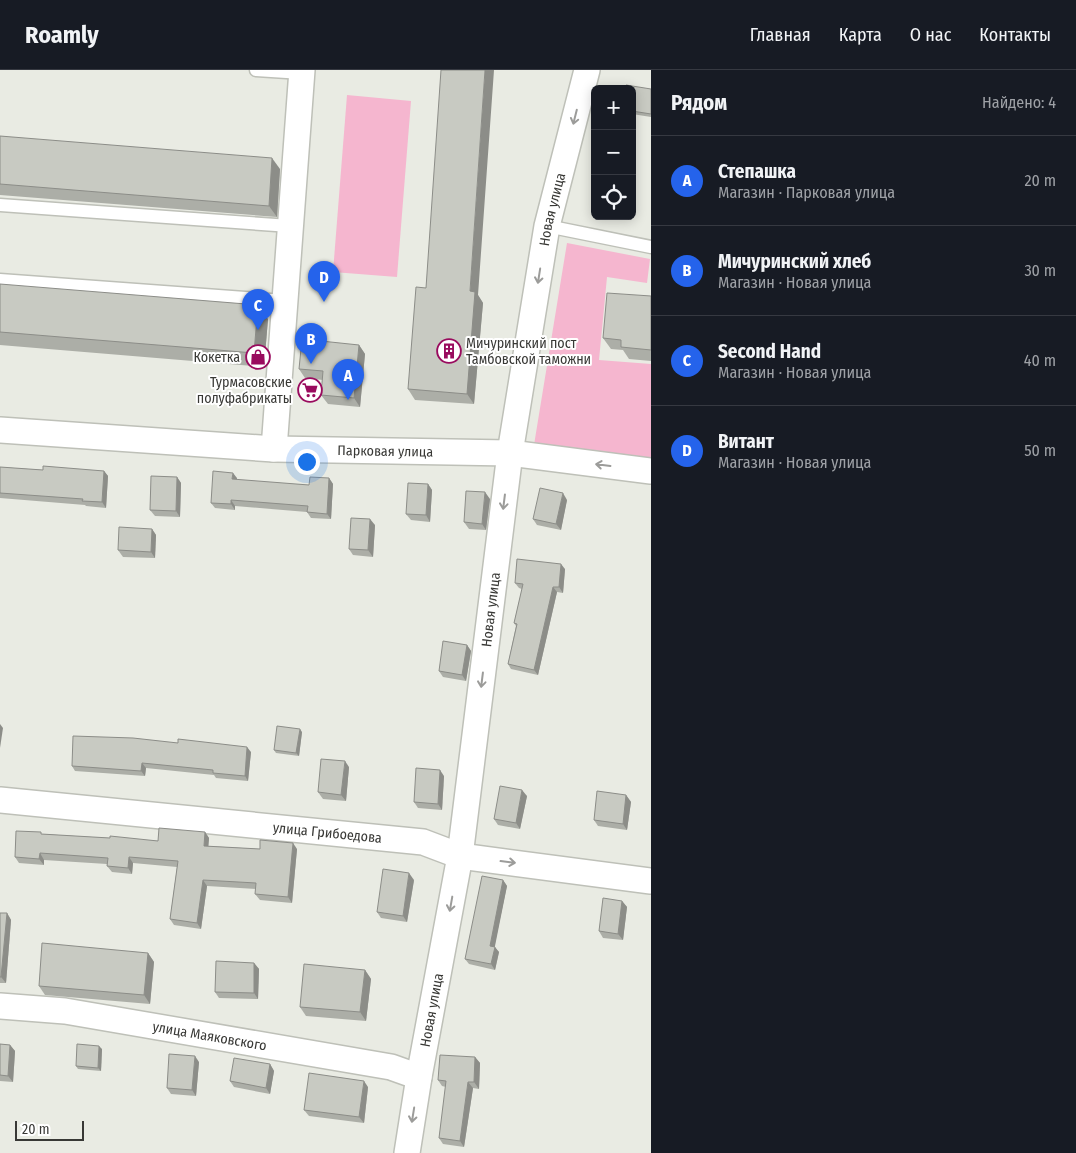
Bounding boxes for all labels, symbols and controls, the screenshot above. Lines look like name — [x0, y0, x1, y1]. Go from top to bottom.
text: Roamly — [25, 21, 99, 49]
text: Главная — [750, 24, 811, 46]
text: Карта — [839, 24, 882, 46]
text: О нас — [910, 24, 951, 46]
text: Контакты — [979, 24, 1051, 46]
map controls — [591, 85, 636, 220]
button: + — [591, 85, 636, 130]
text: Рядом — [671, 90, 727, 116]
text: Найдено: 4 — [982, 93, 1056, 112]
one-way arrow — [570, 109, 579, 125]
button: − — [591, 130, 636, 175]
text: Степашка — [718, 160, 796, 183]
street label: Новая улица — [535, 171, 569, 247]
text: A — [683, 171, 691, 190]
text: 20 m — [1025, 171, 1056, 190]
button: locate — [591, 175, 636, 220]
text: Магазин · Парковая улица — [718, 183, 895, 202]
text: Мичуринский хлеб — [718, 250, 871, 273]
pin: D — [308, 261, 340, 302]
text: B — [683, 261, 691, 280]
text: 30 m — [1024, 261, 1056, 280]
one-way arrow — [534, 267, 544, 283]
text: Магазин · Новая улица — [718, 273, 871, 292]
pin: C — [242, 289, 274, 330]
pin: B — [295, 323, 327, 364]
place label: Мичуринский пост Тамбовской таможни — [466, 335, 591, 368]
building icon: Мичуринский пост Тамбовской таможни — [436, 338, 462, 364]
text: Second Hand — [718, 340, 821, 363]
shop icon: Кокетка — [245, 344, 271, 370]
place label: Кокетка — [193, 349, 240, 366]
text: C — [683, 351, 691, 370]
text: 40 m — [1024, 351, 1056, 370]
pin: A — [332, 359, 364, 400]
text: Магазин · Новая улица — [718, 363, 871, 382]
place label: Турмасовские полуфабрикаты — [197, 374, 292, 407]
supermarket icon: Турмасовские полуфабрикаты — [297, 377, 323, 403]
text: Витант — [718, 430, 774, 453]
text: D — [682, 441, 692, 460]
text: 50 m — [1024, 441, 1056, 460]
street label: Парковая улица — [337, 442, 433, 460]
your location — [294, 449, 320, 475]
text: Магазин · Новая улица — [718, 453, 871, 472]
one-way arrow — [595, 460, 611, 470]
one-way arrow — [499, 493, 509, 509]
street label: Новая улица — [478, 571, 504, 648]
one-way arrow — [477, 672, 487, 688]
street label: улица Грибоедова — [272, 819, 383, 846]
one-way arrow — [500, 858, 516, 868]
one-way arrow — [445, 896, 455, 912]
street label: Новая улица — [416, 972, 447, 1049]
street label: улица Маяковского — [151, 1018, 268, 1054]
one-way arrow — [408, 1107, 418, 1123]
scale bar — [15, 1118, 84, 1141]
text: 20 m — [22, 1121, 50, 1138]

